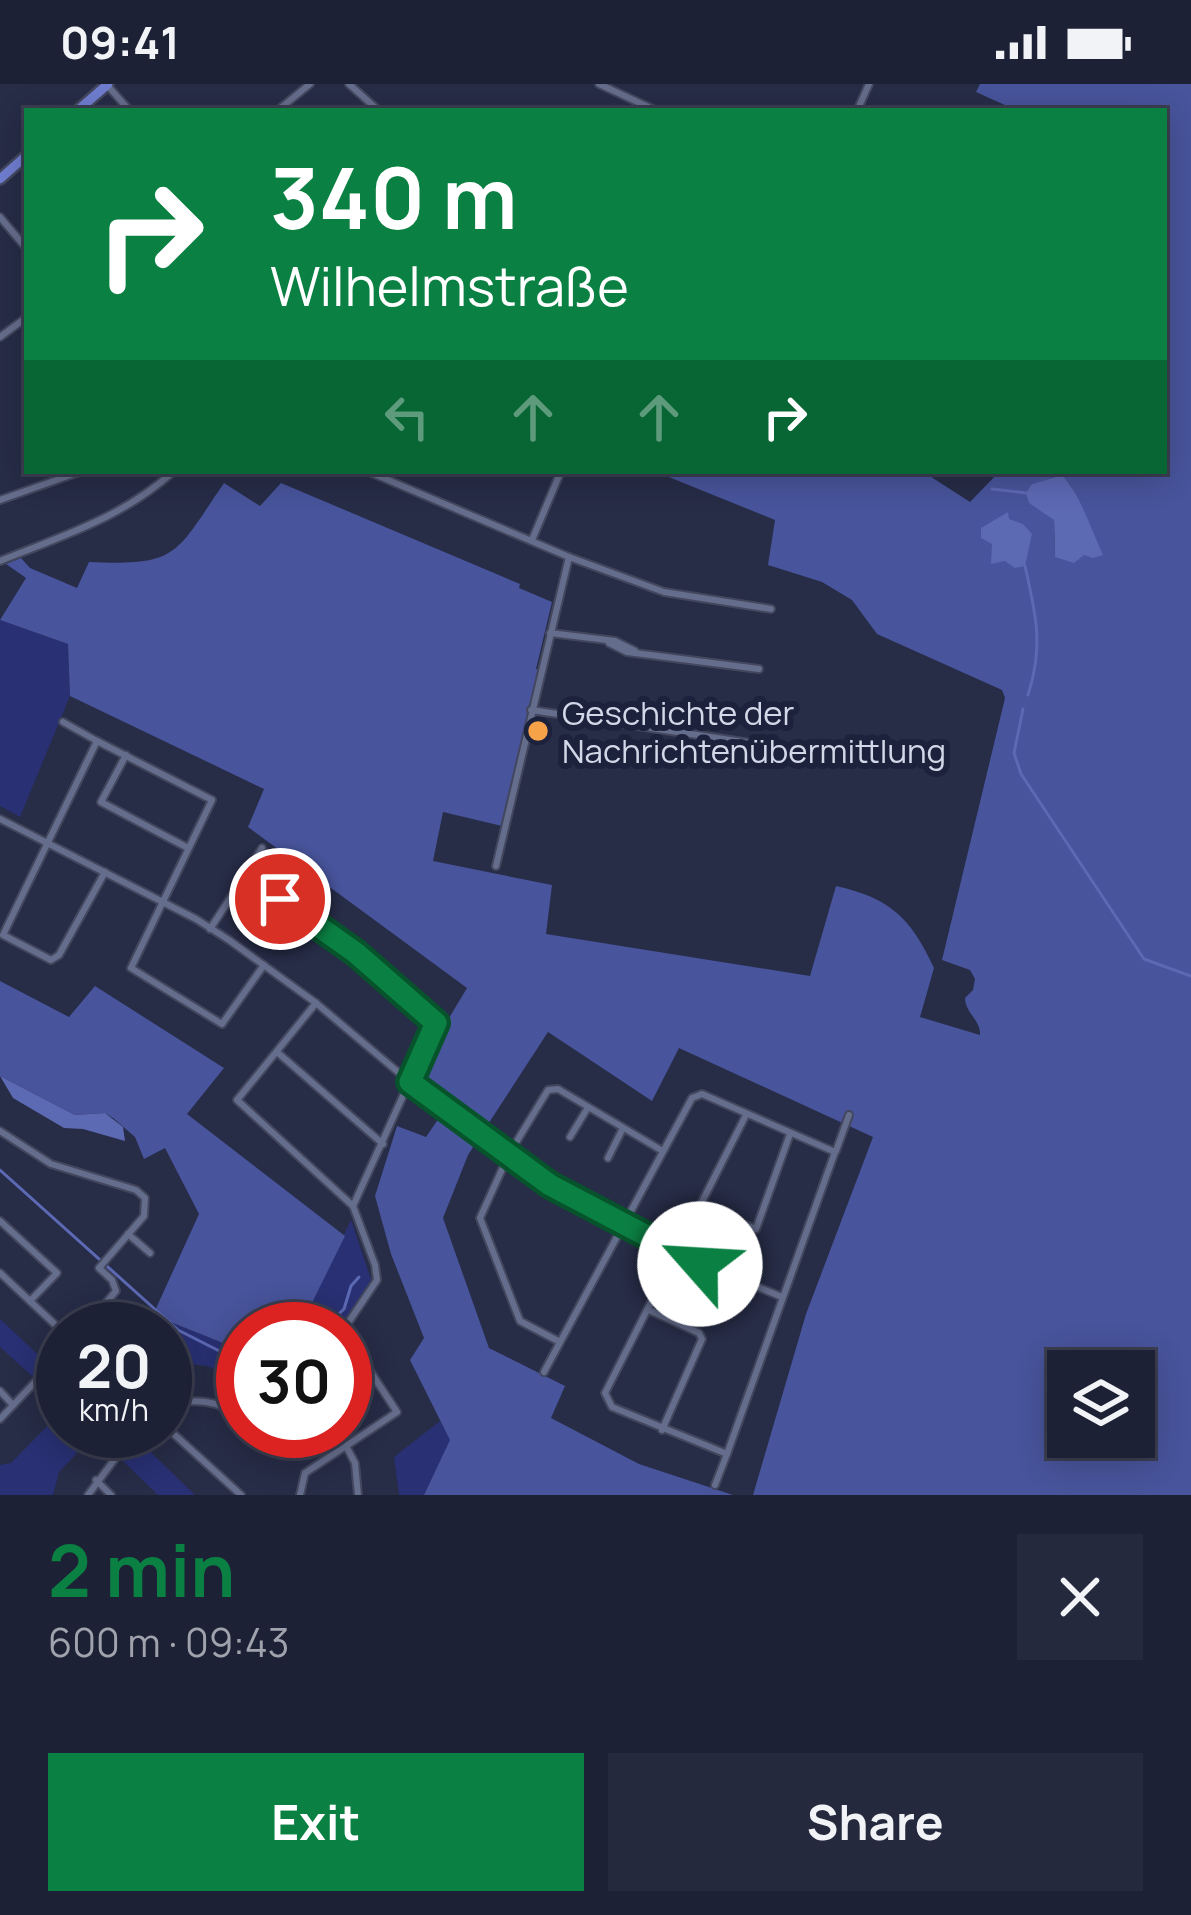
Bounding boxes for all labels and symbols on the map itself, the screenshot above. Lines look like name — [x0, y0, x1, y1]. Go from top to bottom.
place label: Geschichte der Nachrichtenübermittlung — [562, 690, 946, 773]
marker: Geschichte der Nachrichtenübermittlung — [525, 718, 551, 744]
pin — [229, 848, 331, 950]
position arrow — [637, 1201, 763, 1327]
speed limit sign: 30 — [216, 1302, 372, 1458]

